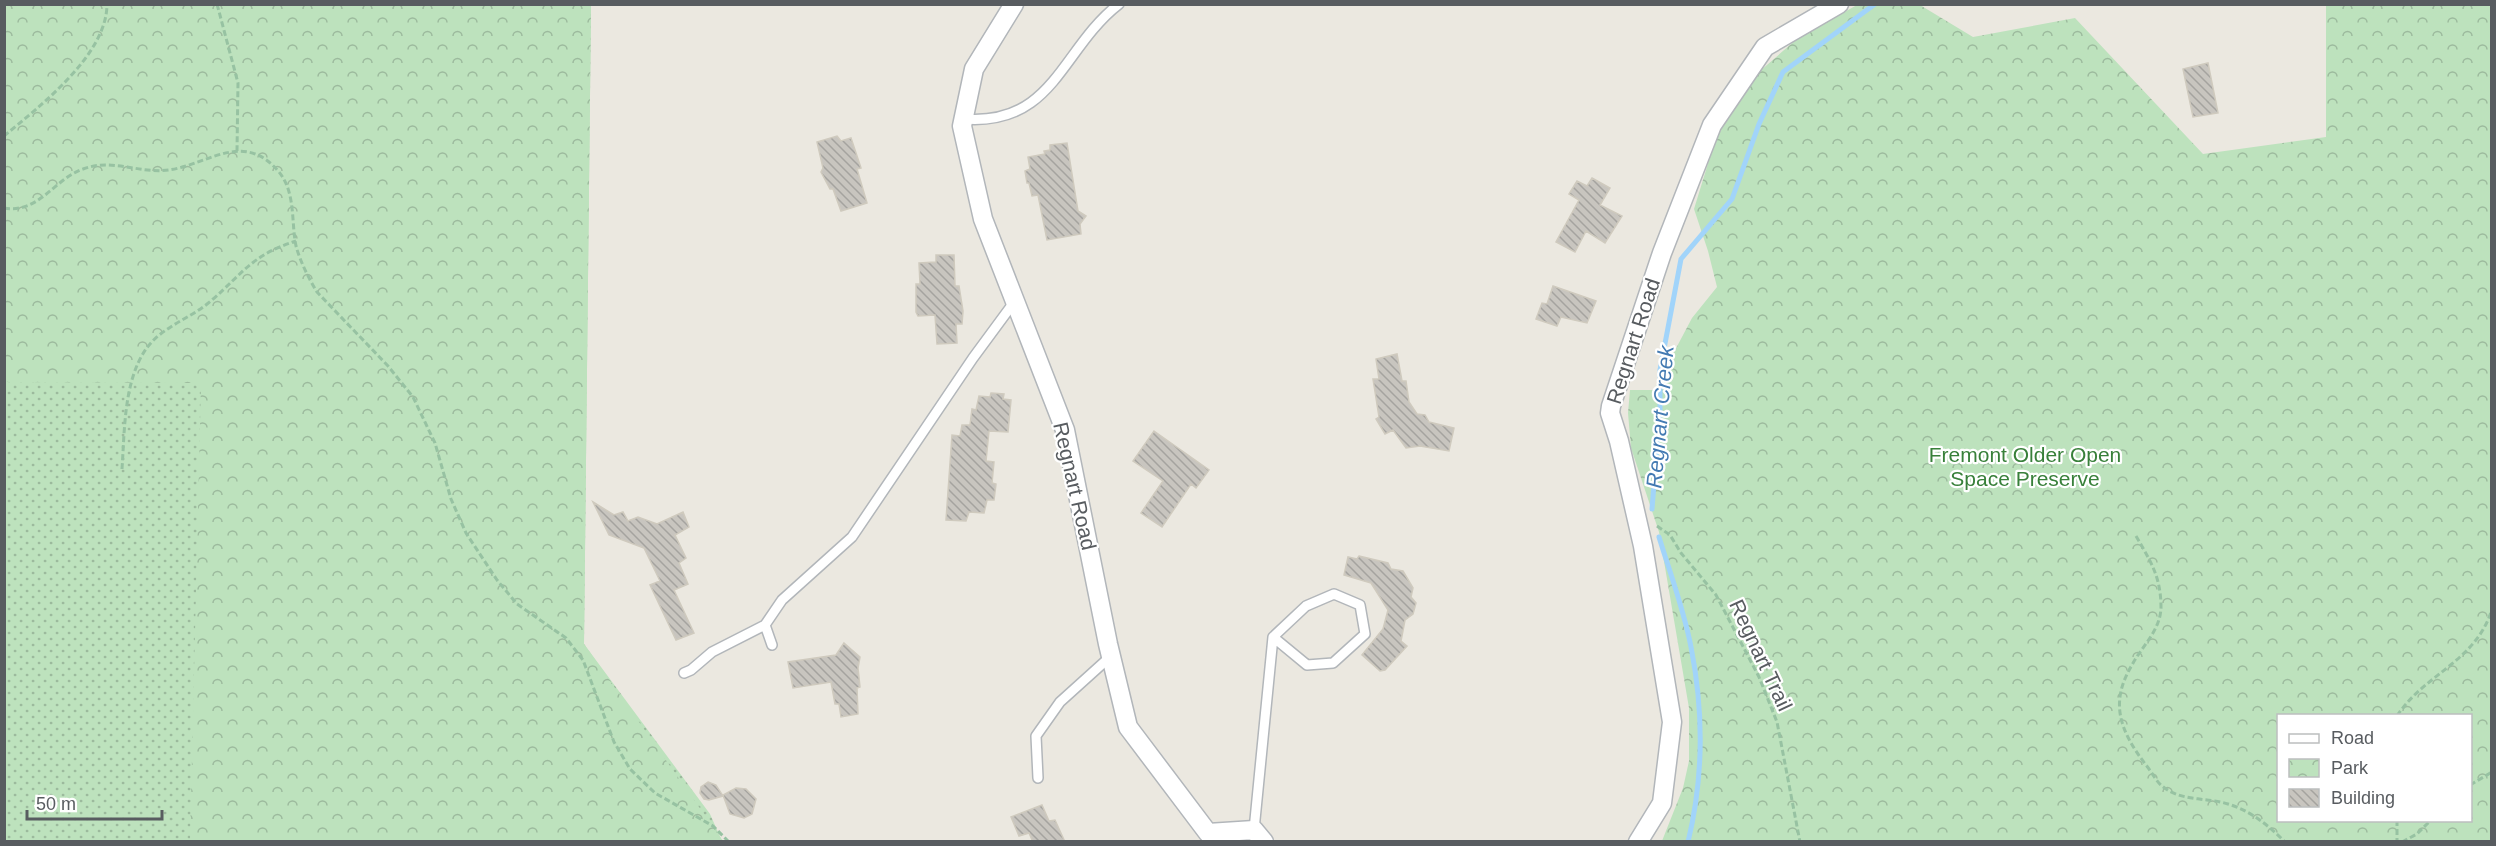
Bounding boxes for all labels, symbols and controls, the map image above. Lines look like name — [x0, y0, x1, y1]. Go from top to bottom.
street label: Regnart Road — [1602, 275, 1664, 407]
water label: Regnart Creek — [1641, 344, 1679, 489]
street label: Regnart Road — [1049, 420, 1101, 552]
park label: Fremont Older Open Space Preserve — [1929, 443, 2121, 490]
street label: Regnart Trail — [1725, 596, 1797, 714]
legend — [2277, 714, 2472, 822]
text: Road — [2331, 728, 2374, 748]
text: Park — [2331, 758, 2369, 778]
scale bar — [27, 783, 162, 821]
text: Building — [2331, 788, 2395, 808]
text: 50 m — [36, 794, 76, 814]

